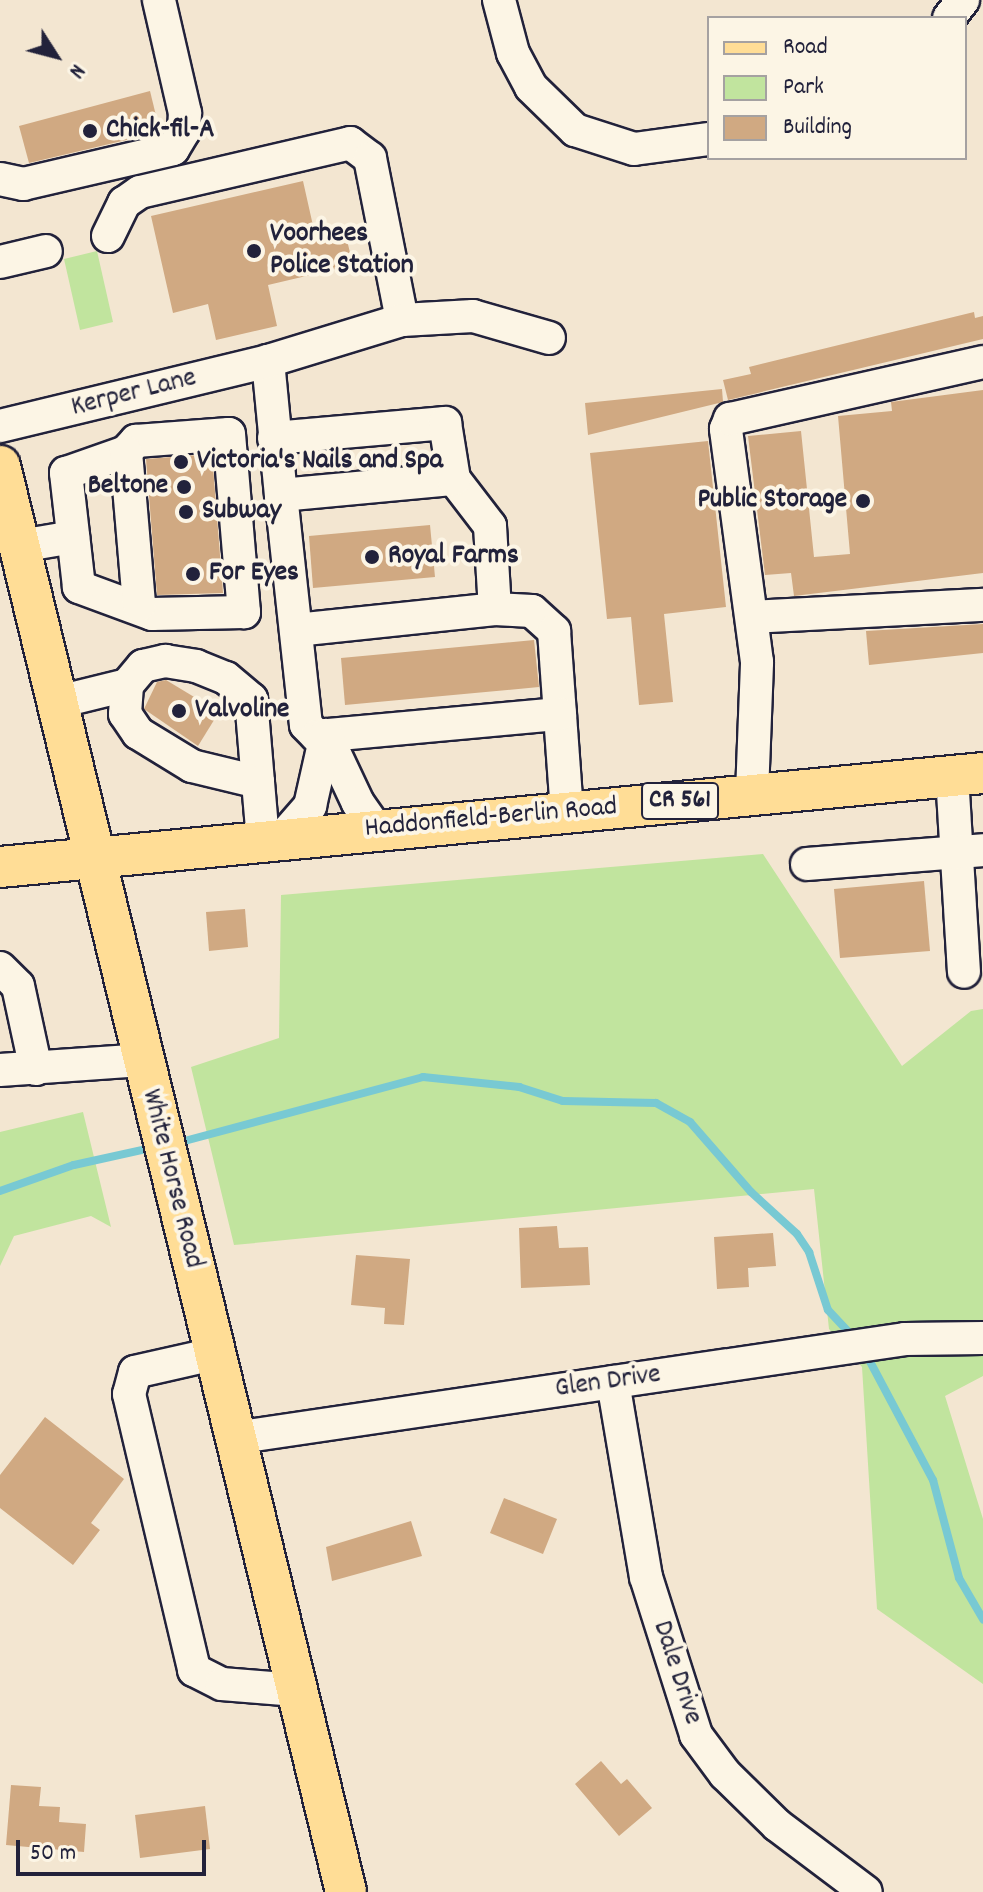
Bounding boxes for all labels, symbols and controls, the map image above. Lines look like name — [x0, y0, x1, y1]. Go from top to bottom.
north arrow — [16, 16, 96, 96]
legend — [707, 16, 967, 160]
text: Road — [783, 31, 828, 65]
text: N — [60, 57, 92, 84]
text: Park — [783, 71, 824, 105]
text: Building — [783, 111, 852, 145]
place label: Chick-fil-A — [106, 114, 215, 148]
marker: Chick-fil-A — [81, 122, 99, 140]
place label: Voorhees Police Station — [270, 218, 414, 284]
marker: Voorhees Police Station — [245, 242, 263, 260]
street label: Kerper Lane — [68, 362, 200, 426]
place label: Victoria's Nails and Spa — [197, 445, 443, 479]
marker: Victoria's Nails and Spa — [172, 453, 190, 471]
place label: Beltone — [88, 470, 168, 504]
marker: Beltone — [175, 478, 193, 496]
place label: Public Storage — [697, 484, 847, 518]
marker: Public Storage — [854, 492, 872, 510]
place label: Subway — [202, 495, 281, 529]
marker: Subway — [177, 503, 195, 521]
place label: Royal Farms — [388, 540, 519, 574]
marker: Royal Farms — [363, 548, 381, 566]
place label: For Eyes — [209, 557, 299, 591]
marker: For Eyes — [184, 565, 202, 583]
place label: Valvoline — [195, 694, 289, 728]
marker: Valvoline — [170, 702, 188, 720]
road number: CR 561 — [640, 779, 720, 823]
street label: Haddonfield-Berlin Road — [363, 791, 619, 847]
street label: White Horse Road — [133, 1086, 209, 1272]
street label: Glen Drive — [553, 1359, 663, 1407]
street label: Dale Drive — [644, 1617, 708, 1729]
scale bar — [20, 1824, 210, 1874]
text: 50 m — [30, 1837, 76, 1871]

